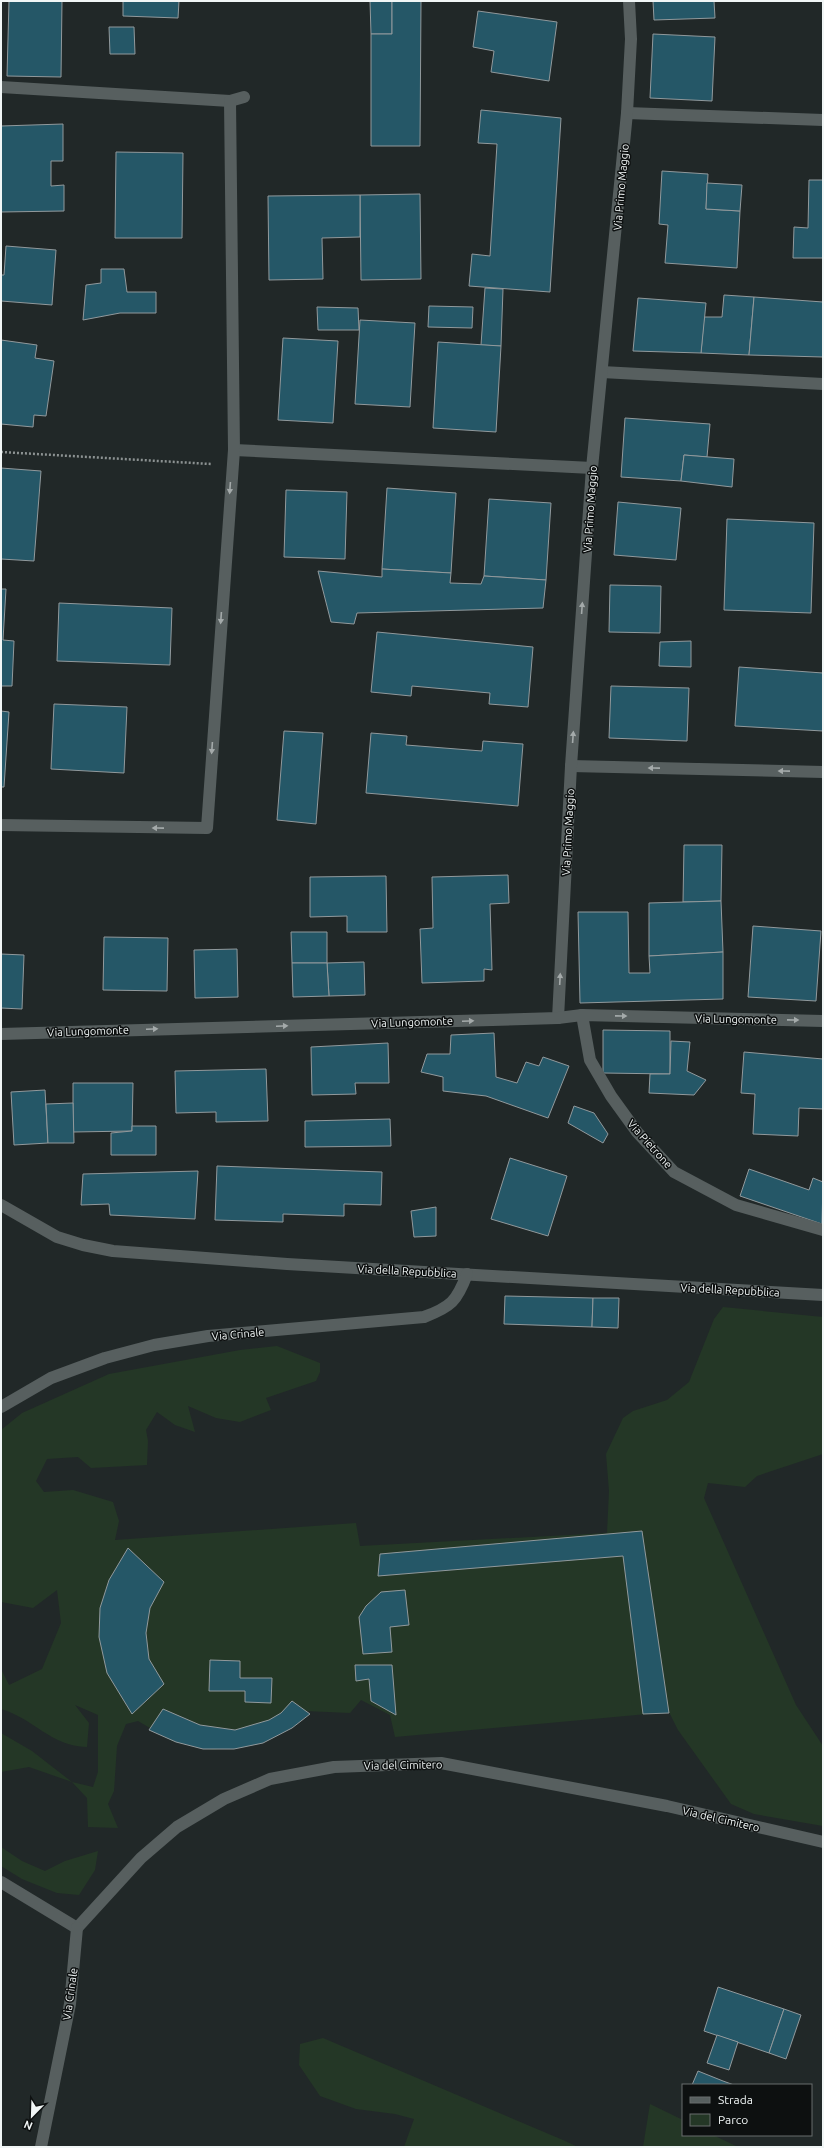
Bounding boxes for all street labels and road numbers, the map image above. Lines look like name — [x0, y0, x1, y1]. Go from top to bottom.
street label: Via Primo Maggio — [611, 143, 631, 231]
street label: Via Primo Maggio — [581, 465, 599, 553]
street label: Via Primo Maggio — [560, 788, 576, 876]
street label: Via Lungomonte — [695, 1012, 777, 1026]
street label: Via Lungomonte — [371, 1015, 453, 1029]
street label: Via Lungomonte — [47, 1024, 129, 1038]
street label: Via Pietrone — [625, 1117, 675, 1171]
street label: Via della Repubblica — [357, 1262, 457, 1280]
street label: Via della Repubblica — [680, 1281, 780, 1299]
street label: Via Crinale — [211, 1326, 265, 1342]
street label: Via del Cimitero — [364, 1758, 442, 1772]
street label: Via del Cimitero — [681, 1804, 761, 1834]
street label: Via Crinale — [60, 1967, 80, 2021]

